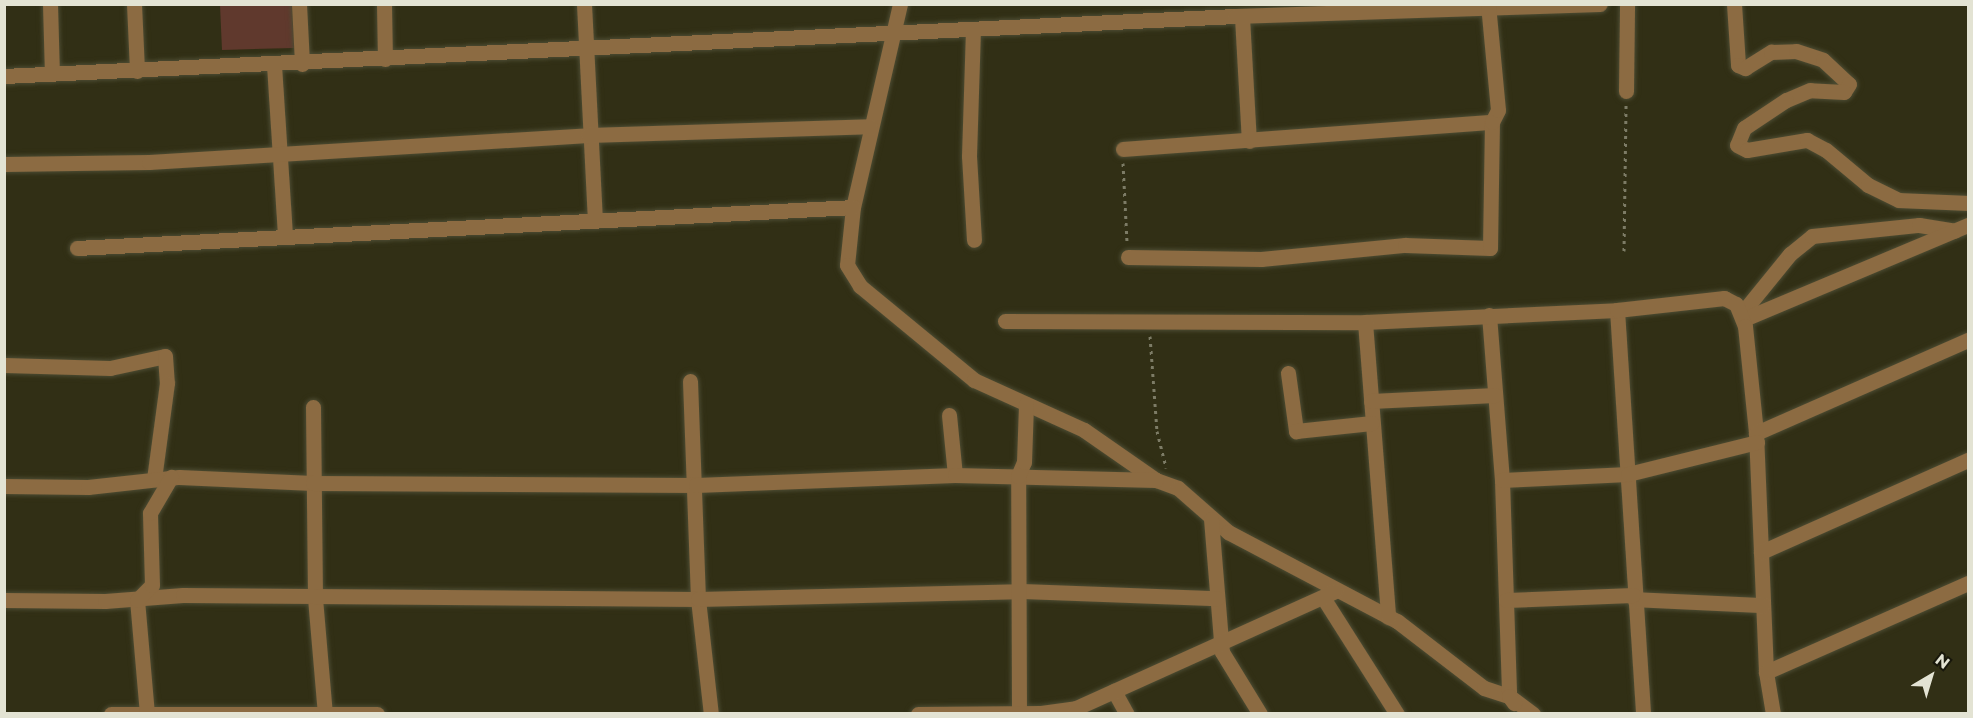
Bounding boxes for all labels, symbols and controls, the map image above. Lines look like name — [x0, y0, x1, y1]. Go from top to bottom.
north arrow — [1901, 646, 1961, 706]
text: N — [1931, 650, 1953, 673]

